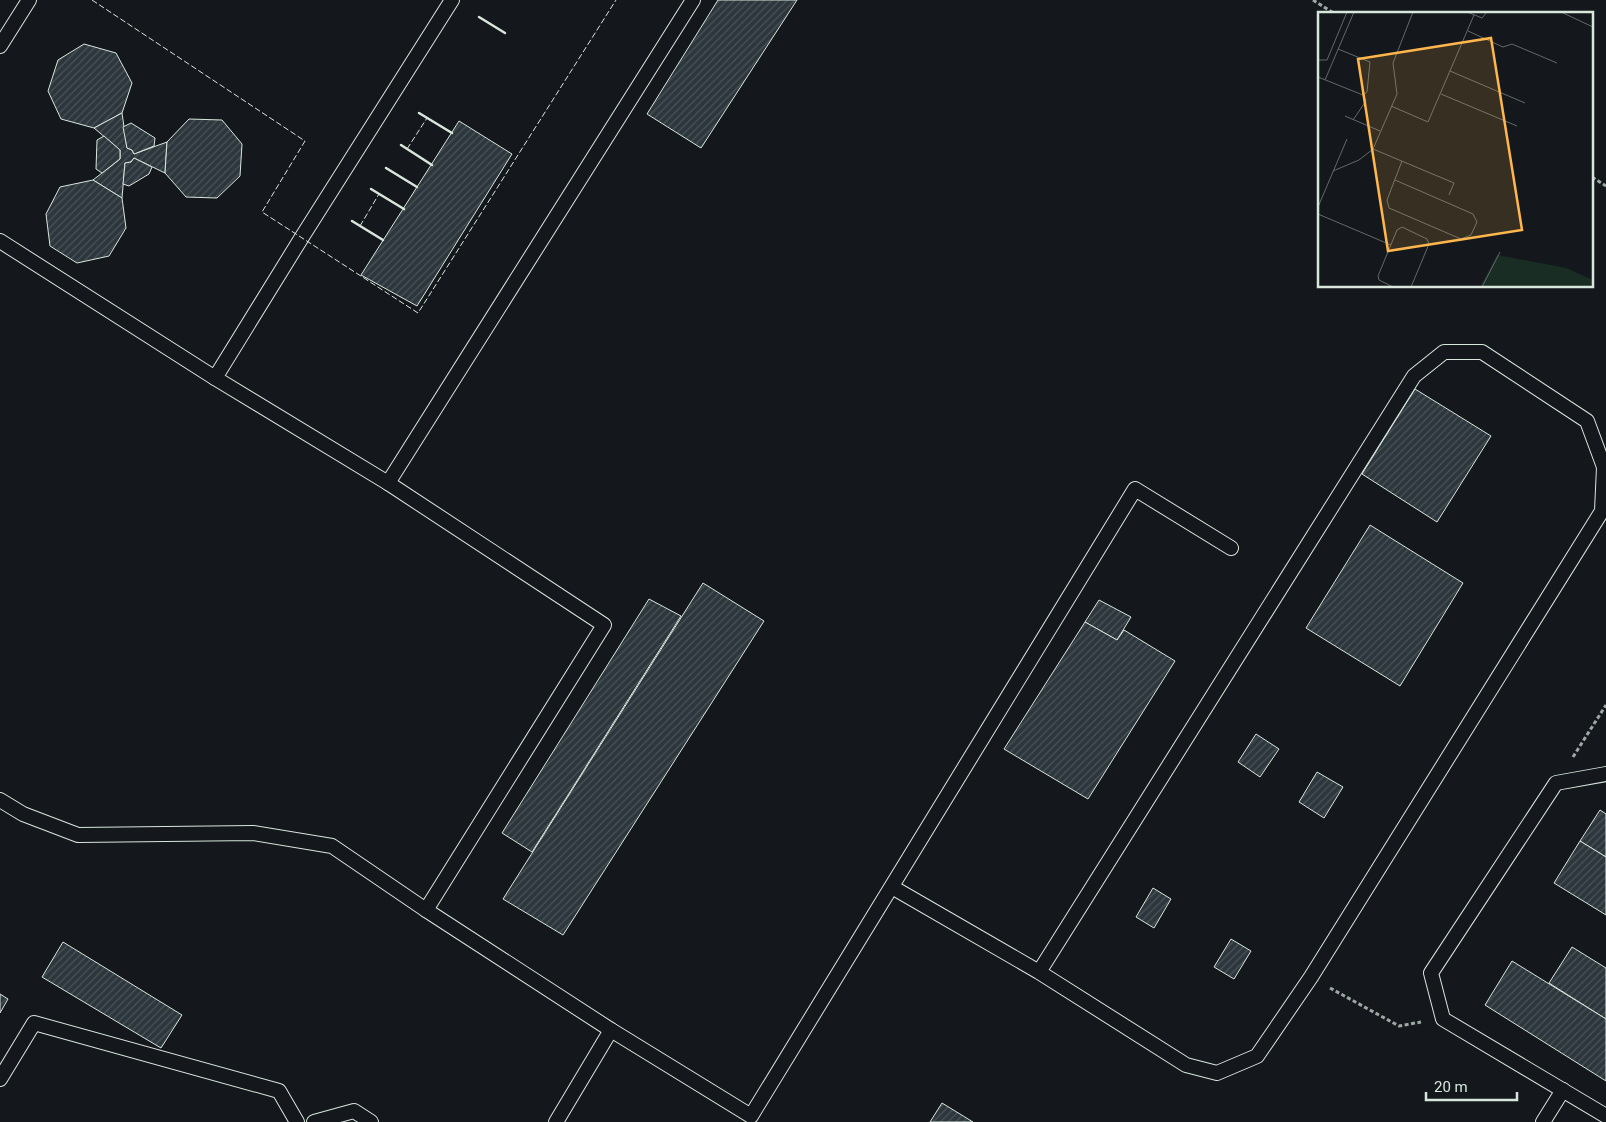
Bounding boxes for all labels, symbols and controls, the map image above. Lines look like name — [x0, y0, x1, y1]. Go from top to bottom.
inset map — [1318, 12, 1594, 288]
scale bar — [1426, 1070, 1517, 1102]
text: 20 m — [1434, 1078, 1468, 1096]

